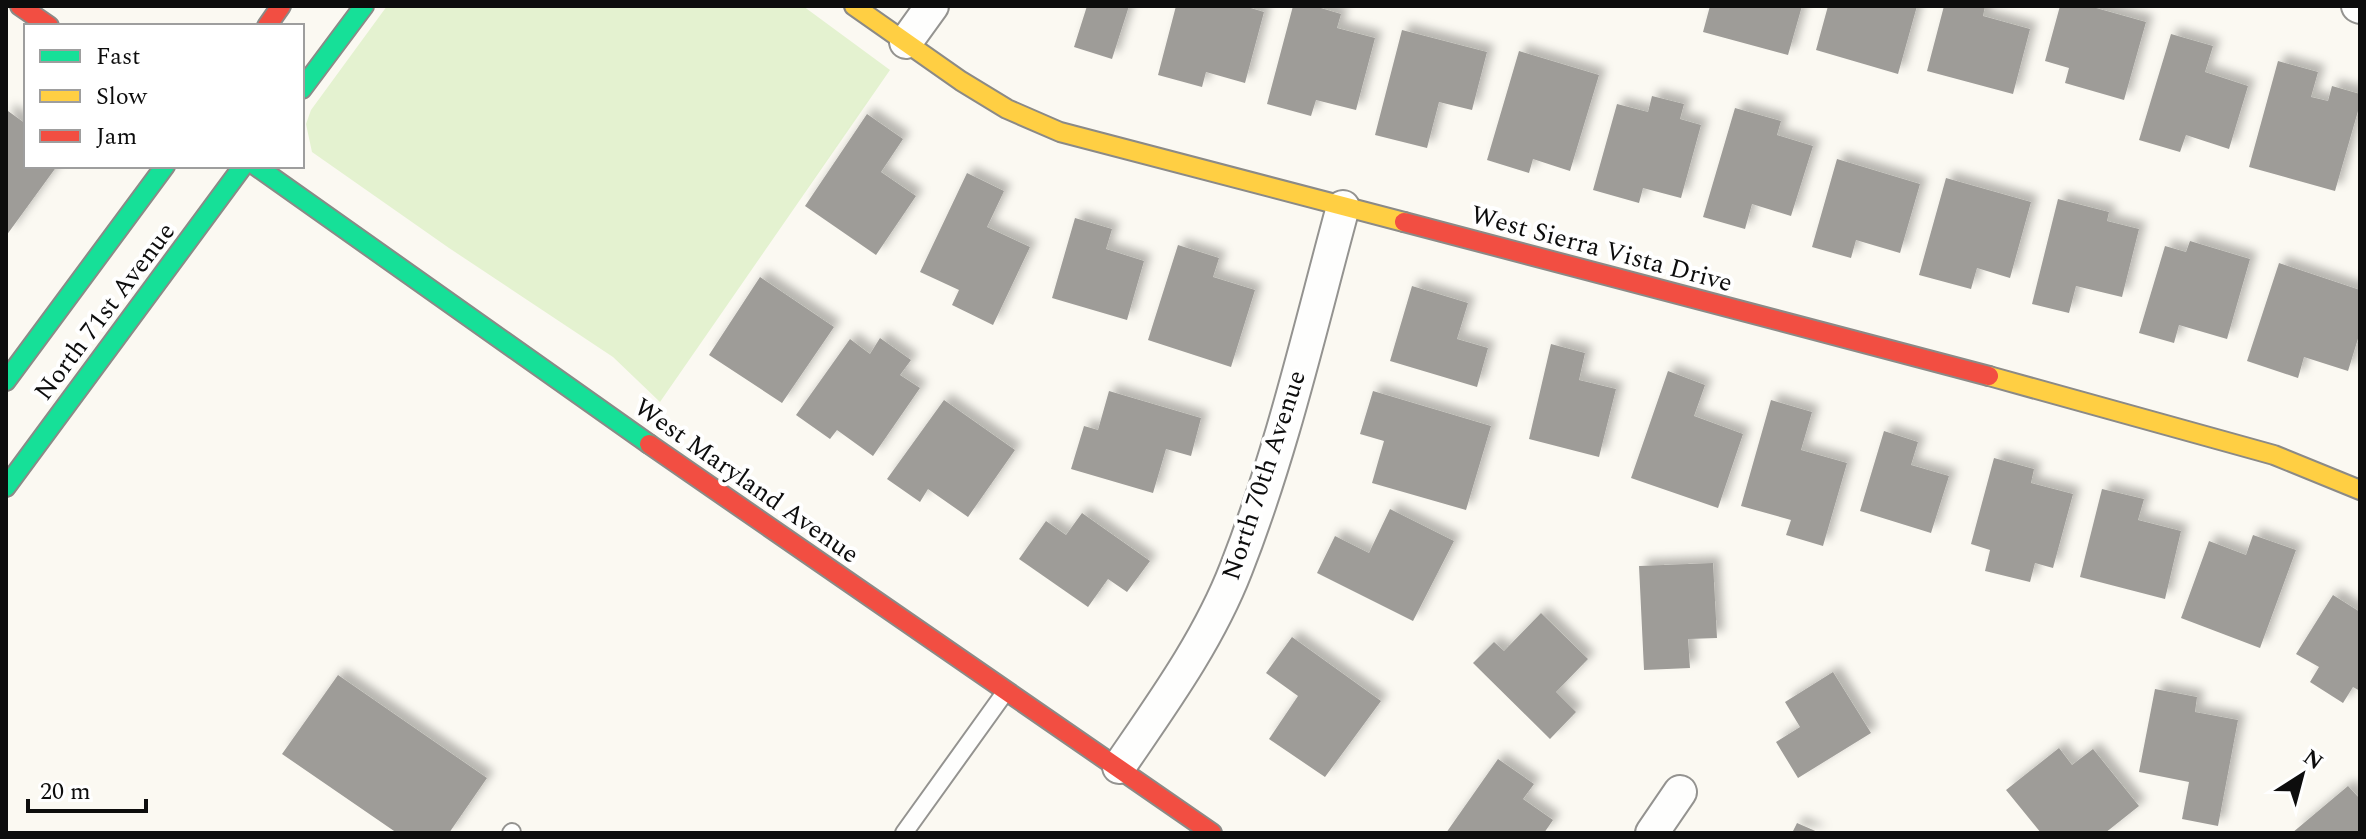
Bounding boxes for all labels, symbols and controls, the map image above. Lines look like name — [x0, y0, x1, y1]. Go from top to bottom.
legend — [24, 24, 304, 168]
text: Fast — [96, 39, 141, 75]
text: Slow — [96, 79, 148, 115]
text: Jam — [96, 119, 137, 155]
street label: West Sierra Vista Drive — [1466, 195, 1737, 303]
street label: North 71st Avenue — [24, 214, 185, 409]
street label: North 70th Avenue — [1211, 365, 1317, 585]
street label: West Maryland Avenue — [626, 388, 867, 574]
north arrow — [2262, 735, 2342, 815]
text: N — [2296, 741, 2330, 779]
scale bar — [28, 763, 146, 813]
text: 20 m — [40, 774, 91, 810]

